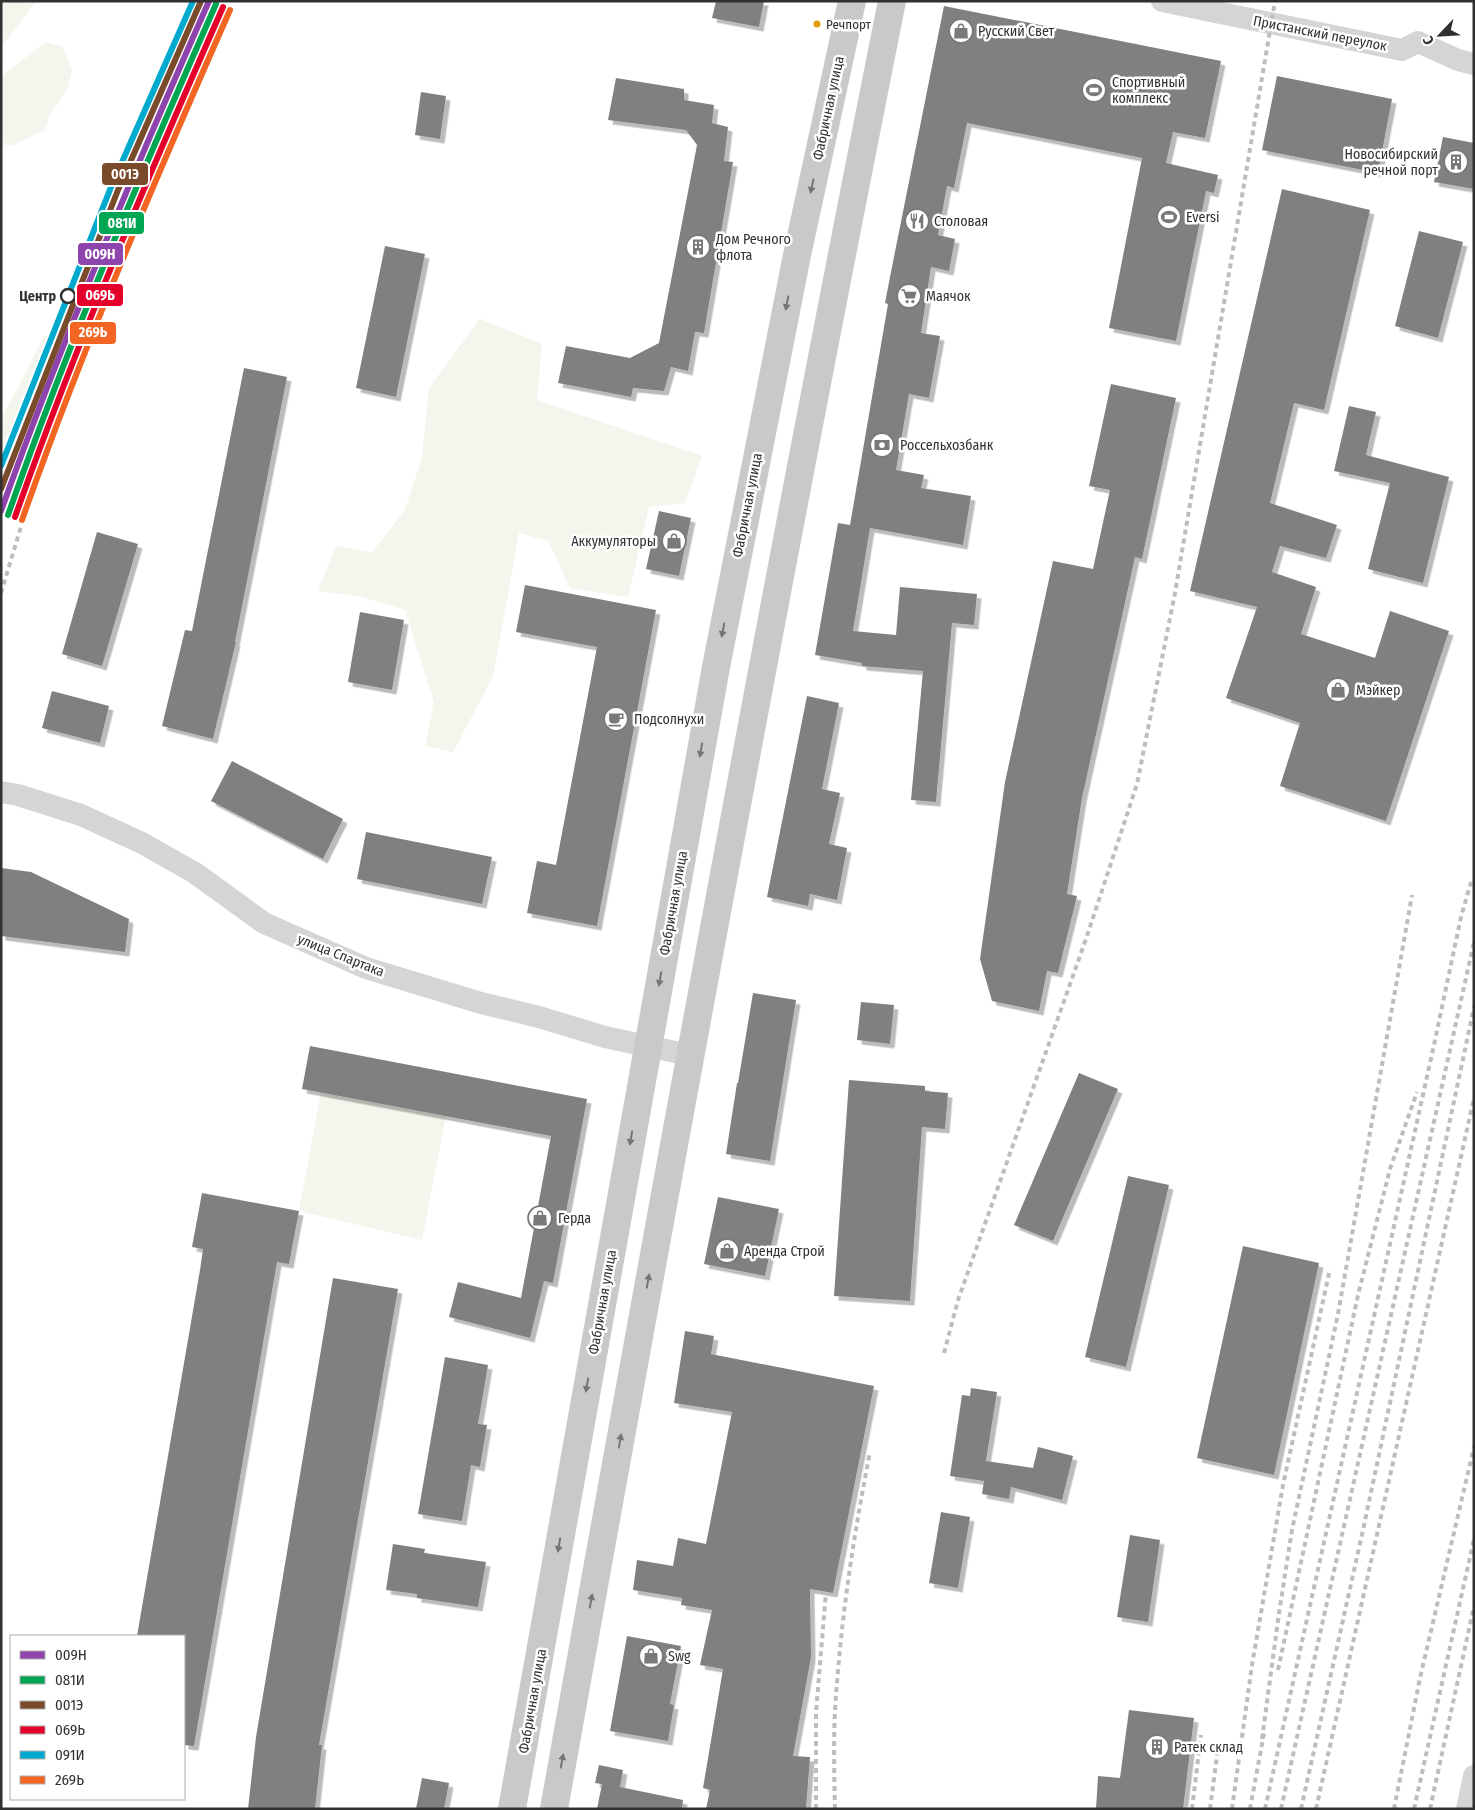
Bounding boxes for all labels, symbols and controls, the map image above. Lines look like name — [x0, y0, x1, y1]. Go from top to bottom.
north arrow — [1415, 10, 1465, 60]
street label: Пристанский переулок — [1252, 12, 1389, 55]
place label: Речпорт — [826, 17, 872, 32]
shop icon: Русский Свет — [948, 18, 974, 44]
marker: Речпорт — [812, 19, 822, 29]
place label: Русский Свет — [978, 23, 1055, 40]
text: С — [1419, 33, 1438, 47]
street label: Фабричная улица — [809, 54, 848, 162]
place label: Спортивный комплекс — [1112, 74, 1185, 107]
sports icon: Спортивный комплекс — [1081, 77, 1107, 103]
place label: Новосибирский речной порт — [1344, 146, 1438, 179]
building icon: Новосибирский речной порт — [1443, 149, 1469, 175]
line badge: 001Э — [101, 162, 149, 186]
text: 001Э — [111, 166, 139, 183]
one-way arrow — [807, 178, 815, 194]
sports icon: Eversi — [1156, 204, 1182, 230]
restaurant icon: Столовая — [904, 208, 930, 234]
place label: Eversi — [1186, 209, 1220, 226]
line badge: 081И — [98, 211, 145, 235]
place label: Столовая — [934, 213, 988, 230]
text: 081И — [107, 215, 137, 232]
place label: Дом Речного флота — [715, 231, 791, 264]
building icon: Дом Речного флота — [685, 234, 711, 260]
line badge: 009Н — [77, 242, 124, 266]
text: 009Н — [85, 246, 115, 263]
line badge: 069Ь — [76, 283, 124, 307]
supermarket icon: Маячок — [896, 283, 922, 309]
text: 069Ь — [85, 287, 115, 304]
place label: Центр — [19, 288, 56, 305]
marker: Центр — [60, 288, 76, 304]
place label: Маячок — [926, 288, 971, 305]
one-way arrow — [783, 296, 791, 311]
line badge: 269Ь — [69, 321, 117, 345]
text: 269Ь — [78, 324, 108, 341]
bank icon: Россельхозбанк — [869, 432, 895, 458]
place label: Россельхозбанк — [900, 437, 994, 454]
street label: Фабричная улица — [729, 451, 766, 559]
shop icon: Аккумуляторы — [661, 528, 687, 554]
place label: Аккумуляторы — [571, 533, 656, 550]
one-way arrow — [718, 623, 726, 639]
shop icon: Мэйкер — [1325, 677, 1351, 703]
place label: Мэйкер — [1356, 682, 1400, 699]
cafe icon: Подсолнухи — [603, 706, 629, 732]
place label: Подсолнухи — [634, 711, 704, 728]
one-way arrow — [696, 742, 704, 758]
street label: Фабричная улица — [656, 849, 691, 957]
street label: улица Спартака — [295, 930, 387, 981]
one-way arrow — [655, 971, 663, 987]
one-way arrow — [626, 1131, 634, 1147]
shop icon: Герда — [527, 1205, 553, 1231]
place label: Герда — [558, 1210, 591, 1227]
shop icon: Аренда Строй — [714, 1238, 740, 1264]
place label: Аренда Строй — [744, 1243, 825, 1260]
street label: Фабричная улица — [585, 1248, 620, 1356]
one-way arrow — [645, 1273, 653, 1289]
one-way arrow — [583, 1377, 591, 1393]
one-way arrow — [616, 1433, 624, 1449]
one-way arrow — [555, 1537, 563, 1553]
one-way arrow — [587, 1593, 595, 1608]
legend — [10, 1635, 185, 1800]
shop icon: Swg — [638, 1643, 664, 1669]
text: 009Н — [55, 1646, 87, 1664]
street label: Фабричная улица — [515, 1647, 550, 1755]
place label: Swg — [668, 1648, 691, 1665]
text: 081И — [55, 1671, 85, 1689]
text: 001Э — [55, 1696, 83, 1714]
text: 069Ь — [55, 1721, 85, 1739]
building icon: Ратек склад — [1144, 1734, 1170, 1760]
place label: Ратек склад — [1174, 1739, 1243, 1756]
text: 091И — [55, 1746, 85, 1764]
one-way arrow — [559, 1752, 567, 1768]
text: 269Ь — [55, 1771, 84, 1789]

